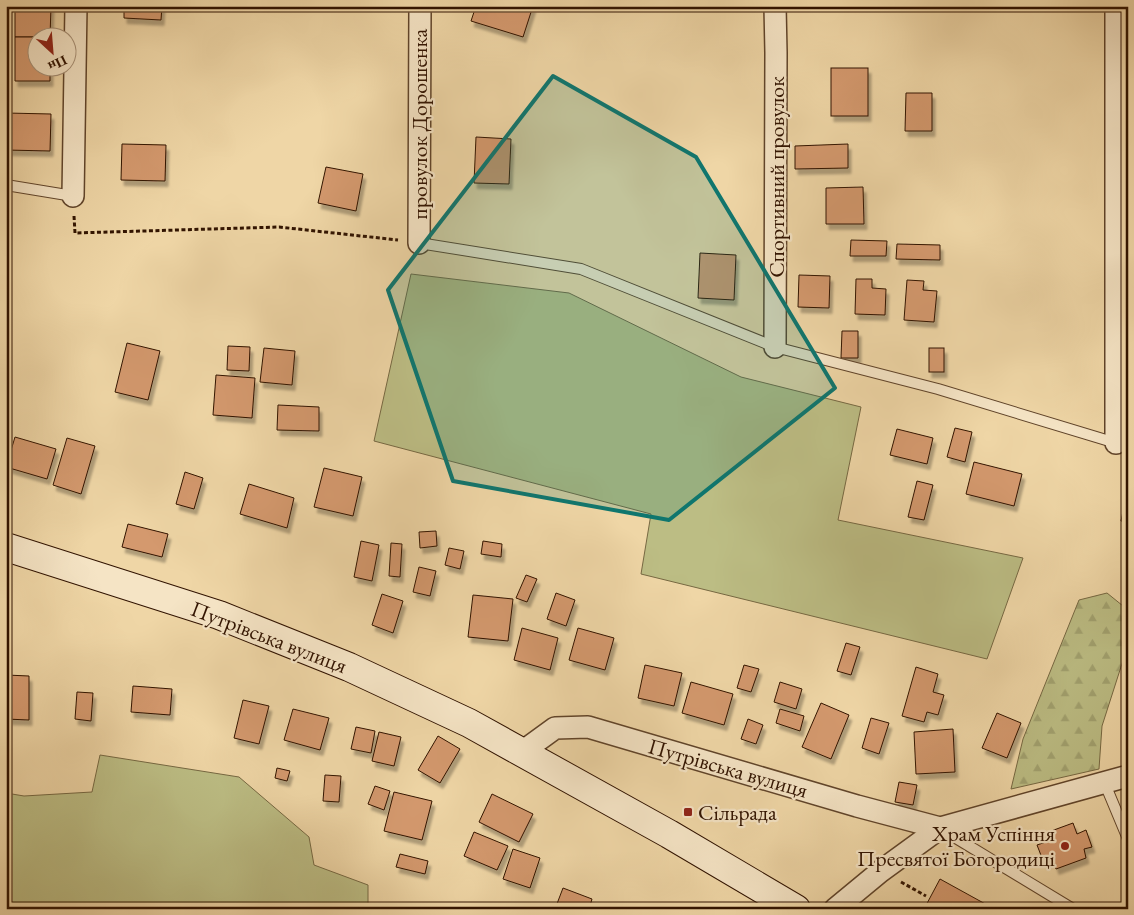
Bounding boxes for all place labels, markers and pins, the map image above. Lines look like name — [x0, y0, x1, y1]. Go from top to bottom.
place label: Сільрада — [698, 798, 777, 827]
marker: Сільрада — [682, 806, 694, 818]
place label: Храм Успіння Пресвятої Богородиці — [857, 819, 1055, 873]
marker: Храм Успіння Пресвятої Богородиці — [1059, 840, 1071, 852]

